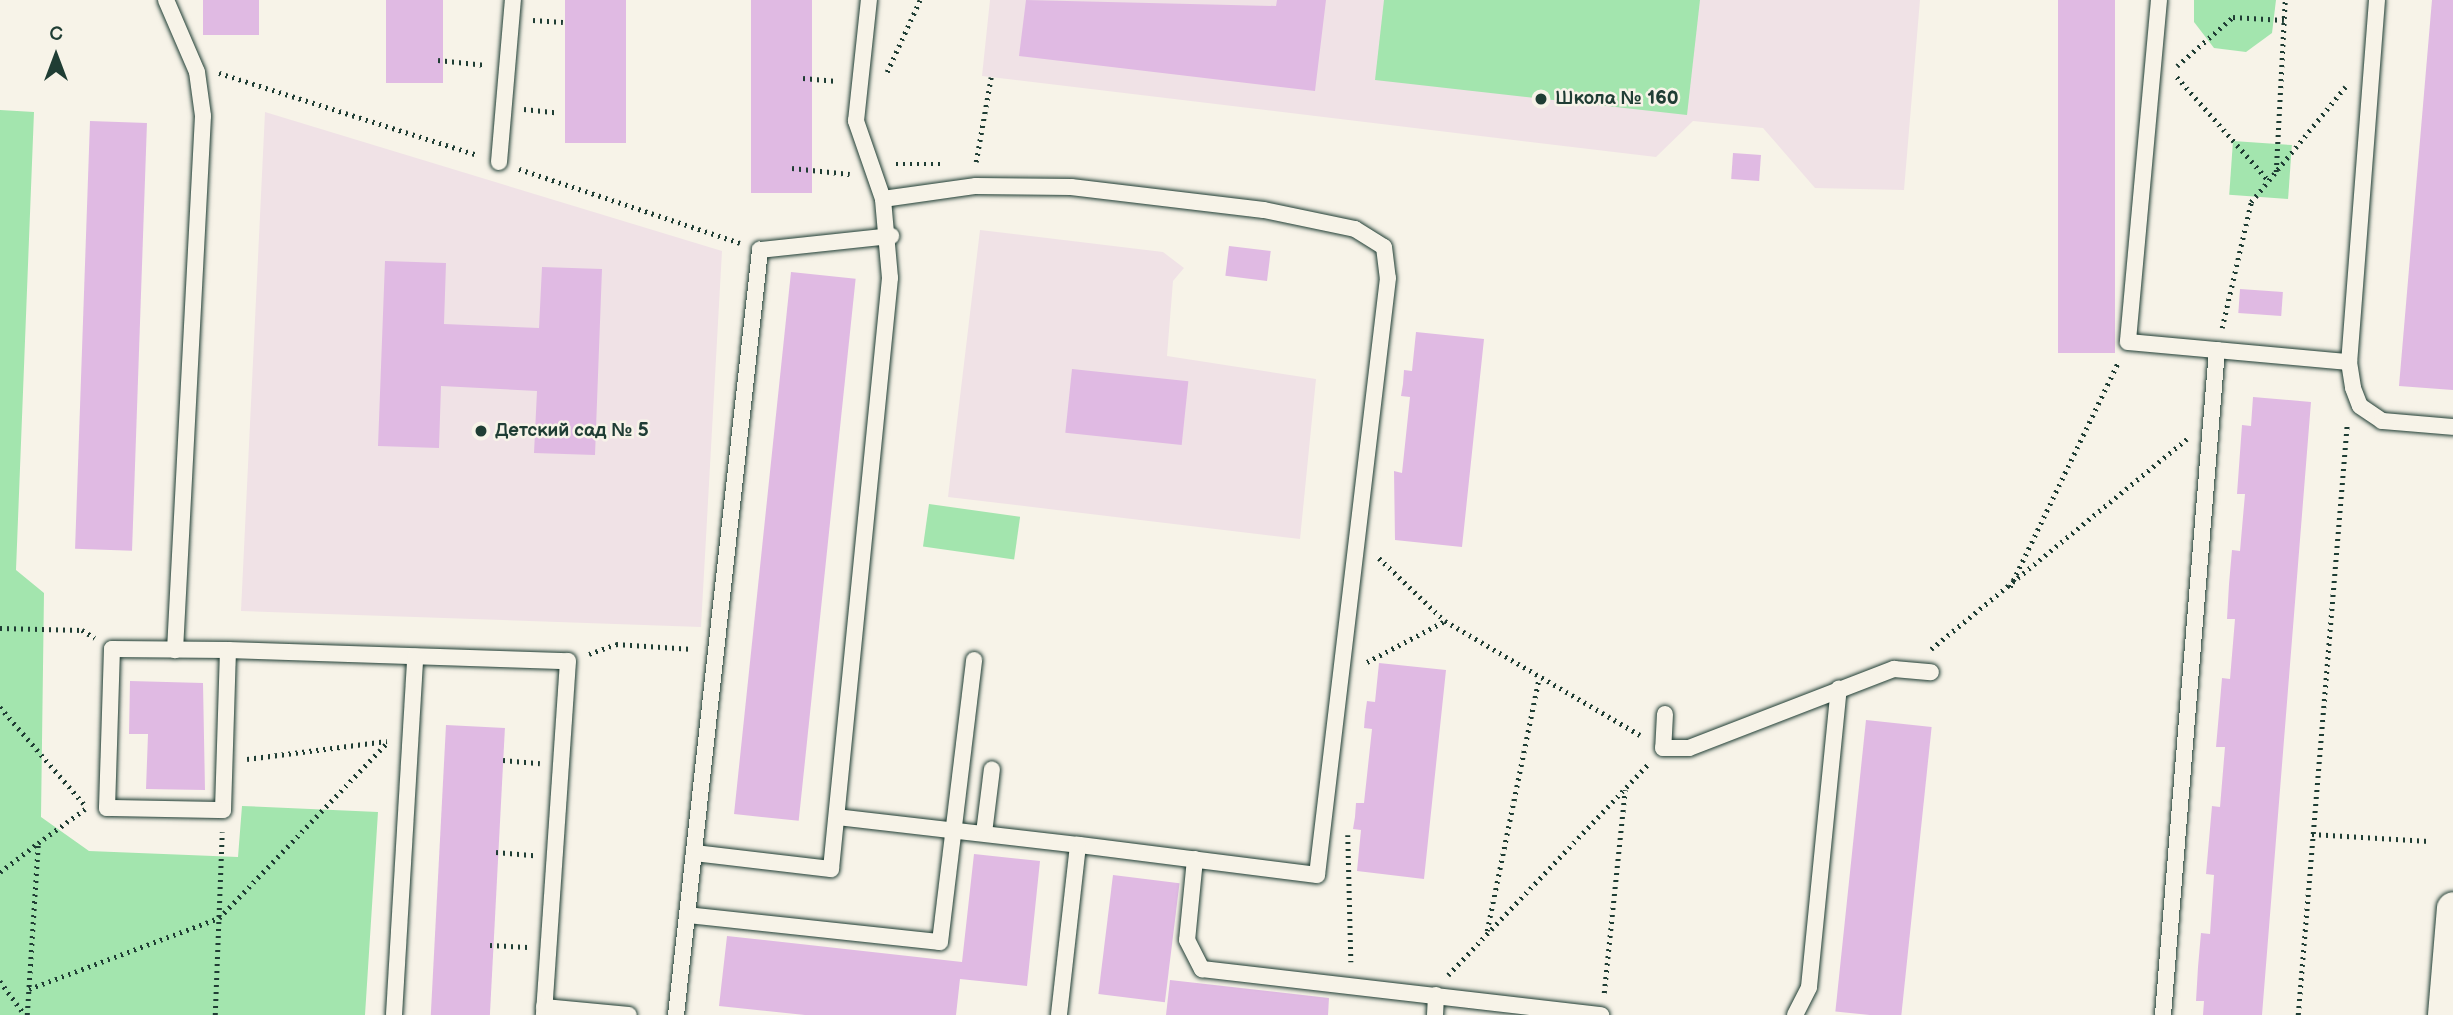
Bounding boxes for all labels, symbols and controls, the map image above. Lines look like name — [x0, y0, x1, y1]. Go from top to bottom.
north arrow — [21, 21, 91, 91]
text: С — [49, 23, 63, 46]
place label: Школа № 160 — [1555, 88, 1679, 110]
marker: Школа № 160 — [1533, 91, 1549, 107]
place label: Детский сад № 5 — [495, 420, 649, 442]
marker: Детский сад № 5 — [473, 423, 489, 439]

